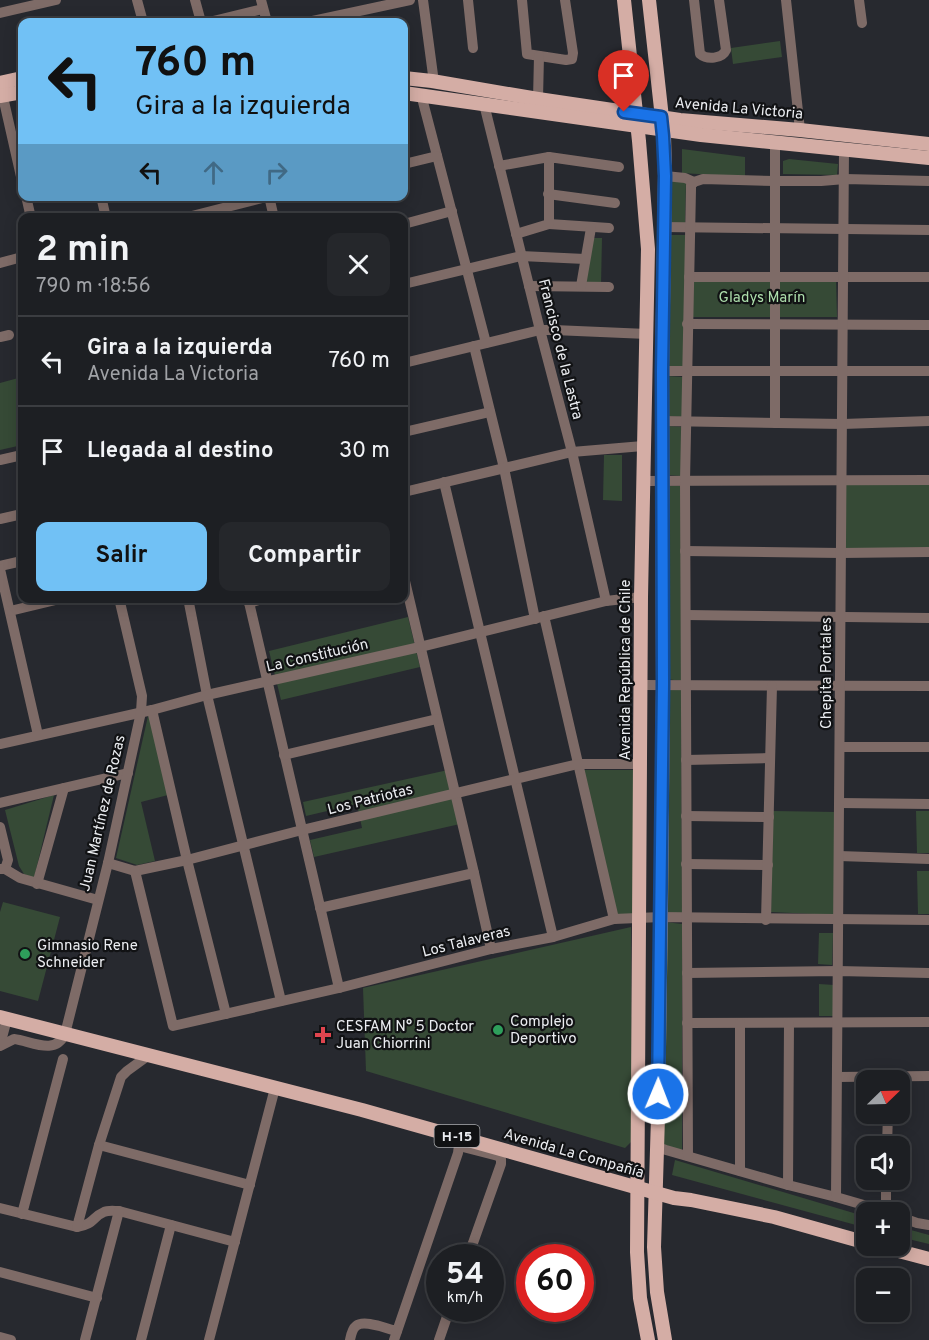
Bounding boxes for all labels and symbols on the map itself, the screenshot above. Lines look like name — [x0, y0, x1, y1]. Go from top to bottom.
pin — [598, 50, 649, 112]
street label: Avenida La Victoria — [674, 94, 804, 125]
street label: Francisco de la Lastra — [533, 277, 586, 422]
park label: Gladys Marín — [719, 289, 805, 308]
street label: Avenida República de Chile — [617, 579, 636, 761]
street label: Chepita Portales — [818, 617, 837, 729]
street label: La Constitución — [264, 635, 370, 677]
street label: Juan Martínez de Rozas — [76, 733, 131, 893]
street label: Los Patriotas — [326, 781, 415, 820]
street label: Los Talaveras — [420, 922, 512, 963]
place label: Gimnasio Rene Schneider — [37, 937, 138, 973]
marker: Gimnasio Rene Schneider — [18, 947, 32, 961]
place label: Complejo Deportivo — [510, 1013, 577, 1049]
place label: CESFAM N° 5 Doctor Juan Chiorrini — [336, 1018, 474, 1054]
marker: Complejo Deportivo — [491, 1023, 505, 1037]
marker: CESFAM N° 5 Doctor Juan Chiorrini — [314, 1026, 332, 1044]
position arrow — [626, 1062, 690, 1126]
north arrow — [856, 1070, 910, 1124]
road number: H-15 — [434, 1125, 480, 1147]
street label: Avenida La Compañía — [501, 1125, 646, 1184]
speed limit sign: 60 — [516, 1244, 594, 1322]

